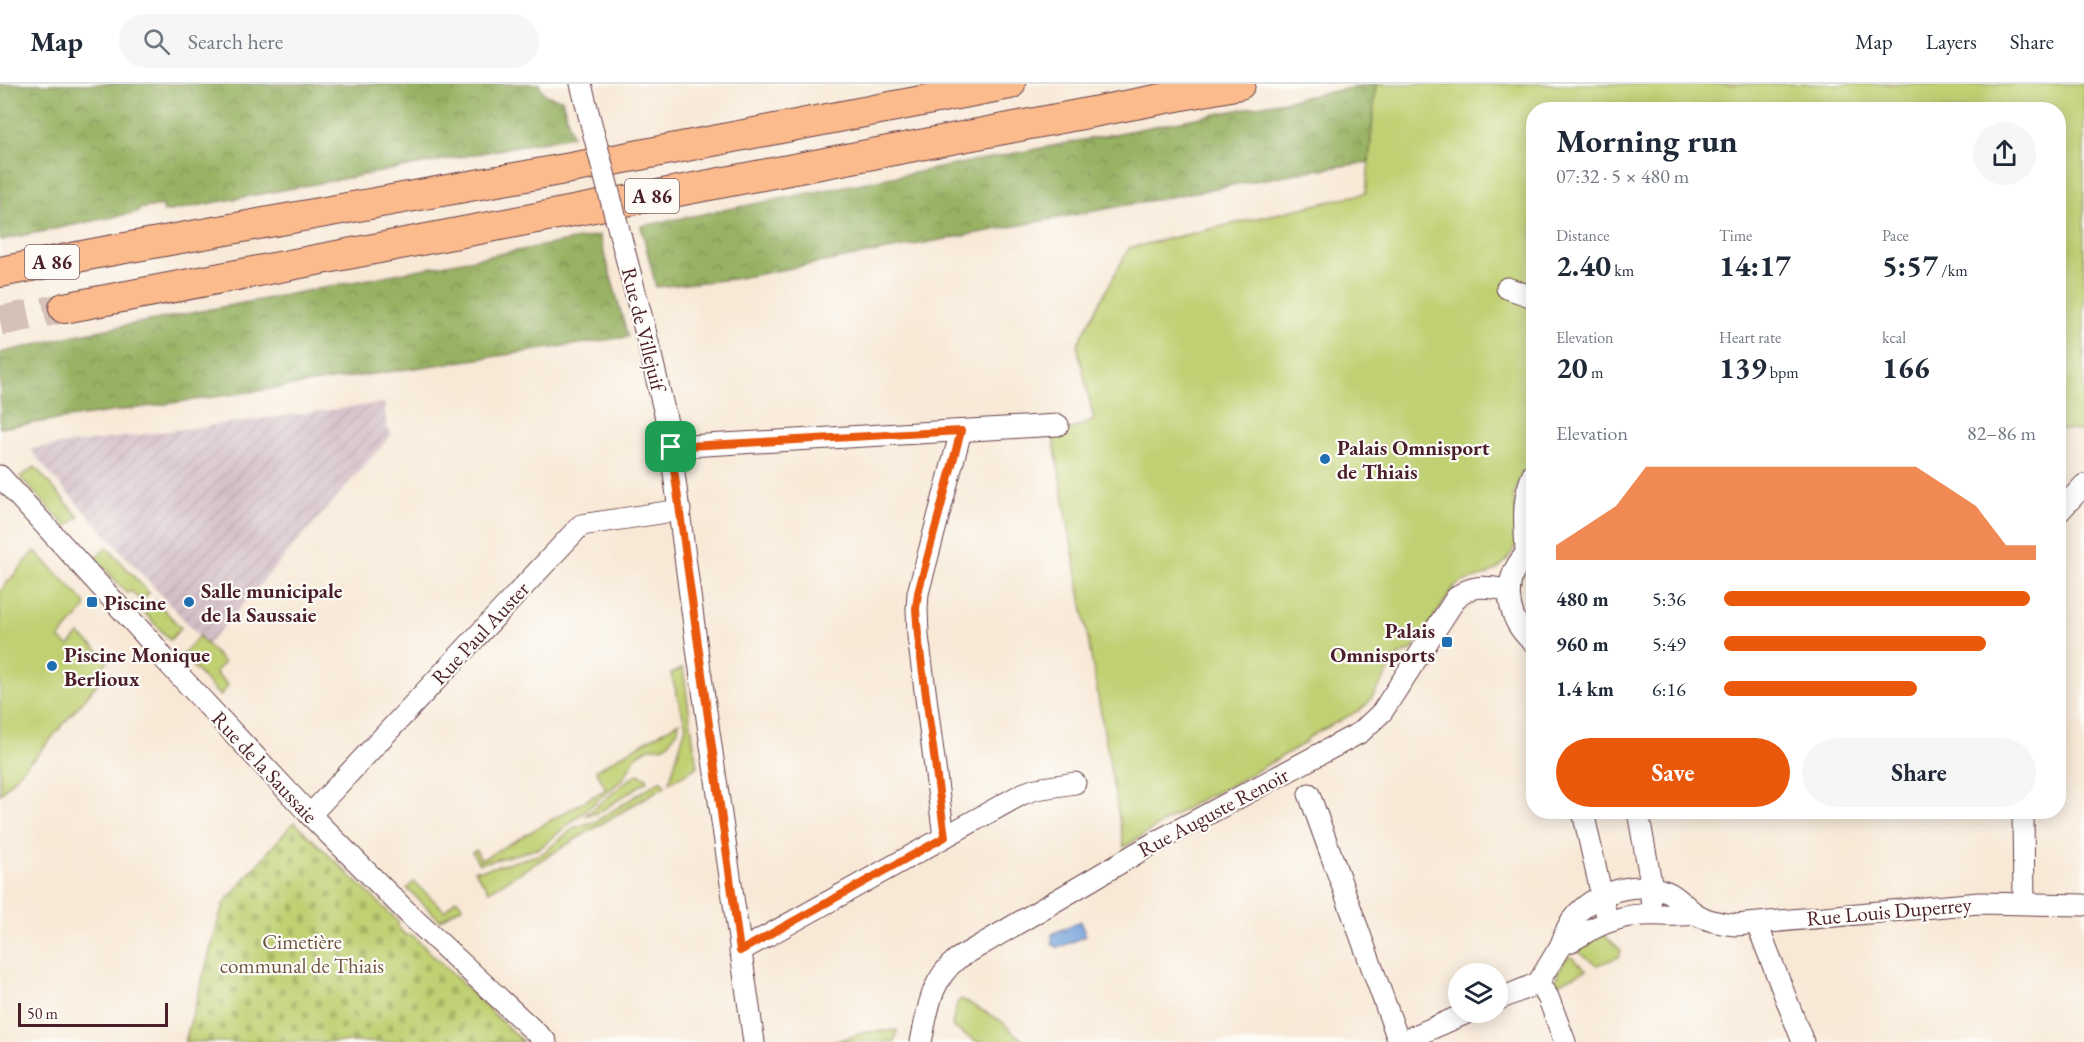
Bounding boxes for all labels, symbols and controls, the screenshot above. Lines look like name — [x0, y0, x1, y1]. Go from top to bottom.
search box — [119, 14, 539, 68]
text: Map — [30, 23, 83, 59]
icon: search — [140, 25, 173, 58]
text: Search here — [188, 27, 283, 56]
text: Map — [1855, 28, 1893, 55]
text: Layers — [1926, 28, 1977, 55]
text: Share — [2010, 28, 2054, 55]
text: Morning run — [1556, 119, 1738, 162]
button: share — [1973, 122, 2036, 185]
text: 07:32 · 5 × 480 m — [1556, 163, 1689, 189]
road number: A 86 — [625, 179, 679, 213]
text: Distance — [1556, 225, 1609, 246]
text: Time — [1719, 225, 1752, 246]
text: Pace — [1882, 225, 1909, 246]
road number: A 86 — [25, 245, 79, 279]
text: 2.40 — [1556, 246, 1611, 285]
text: 14:17 — [1719, 246, 1791, 285]
text: 5:57 — [1882, 246, 1938, 285]
text: km — [1611, 260, 1634, 281]
text: /km — [1938, 260, 1968, 281]
street label: Rue de Villejuif — [616, 265, 673, 396]
text: Elevation — [1556, 327, 1614, 348]
text: Heart rate — [1719, 327, 1781, 348]
text: kcal — [1882, 327, 1906, 348]
text: 20 — [1556, 348, 1588, 387]
text: 139 — [1719, 348, 1767, 387]
text: 166 — [1882, 348, 1930, 387]
text: m — [1588, 362, 1603, 383]
text: bpm — [1767, 362, 1799, 383]
text: Elevation — [1556, 420, 1628, 446]
text: 82–86 m — [1967, 420, 2036, 446]
pin — [645, 421, 696, 472]
icon: arrive — [654, 430, 687, 463]
place label: Palais Omnisport de Thiais — [1337, 434, 1490, 485]
marker: Palais Omnisport de Thiais — [1318, 452, 1332, 466]
street label: Rue Paul Auster — [425, 576, 535, 690]
place label: Salle municipale de la Saussaie — [201, 577, 343, 628]
text: 480 m — [1556, 586, 1609, 612]
text: 5:36 — [1652, 586, 1686, 612]
place label: Piscine — [104, 589, 166, 616]
marker: Piscine — [85, 595, 99, 609]
marker: Salle municipale de la Saussaie — [182, 595, 196, 609]
place label: Palais Omnisports — [1330, 617, 1435, 668]
text: 960 m — [1556, 631, 1609, 657]
text: 5:49 — [1652, 631, 1686, 657]
marker: Palais Omnisports — [1440, 635, 1454, 649]
place label: Piscine Monique Berlioux — [64, 641, 210, 692]
marker: Piscine Monique Berlioux — [45, 659, 59, 673]
text: 1.4 km — [1556, 676, 1614, 702]
text: 6:16 — [1652, 676, 1686, 702]
street label: Rue de la Saussaie — [206, 705, 324, 829]
button: Save — [1556, 738, 1790, 807]
button: Share — [1802, 738, 2036, 807]
street label: Rue Auguste Renoir — [1133, 761, 1293, 863]
street label: Rue Louis Duperrey — [1805, 890, 1973, 932]
park label: Cimetière communal de Thiais — [220, 928, 384, 979]
map controls — [1448, 963, 1508, 1023]
button: layers — [1448, 963, 1508, 1023]
scale bar — [18, 1000, 168, 1028]
text: 50 m — [27, 1003, 58, 1024]

